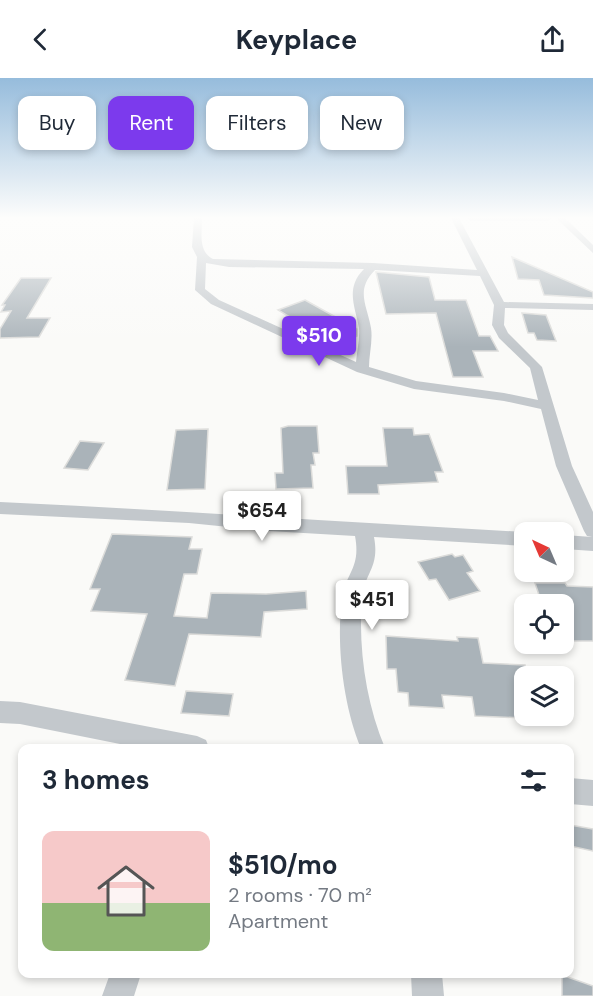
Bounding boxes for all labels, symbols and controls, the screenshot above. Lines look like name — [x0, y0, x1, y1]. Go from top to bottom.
text: Keyplace — [236, 22, 357, 57]
icon: back — [24, 23, 57, 56]
icon: share — [536, 23, 569, 56]
chip: Buy — [18, 96, 96, 150]
chip: Rent — [108, 96, 194, 150]
chip: Filters — [206, 96, 308, 150]
chip: New — [320, 96, 404, 150]
pin: $510 — [283, 316, 355, 367]
text: $510 — [296, 322, 342, 348]
pin: $654 — [226, 491, 298, 542]
text: $654 — [237, 497, 287, 523]
north arrow — [514, 522, 574, 582]
map controls — [514, 522, 574, 726]
pin: $451 — [336, 580, 408, 631]
text: $451 — [350, 586, 394, 612]
button: locate — [514, 594, 574, 654]
button: layers — [514, 666, 574, 726]
text: 3 homes — [42, 763, 150, 797]
icon: filters — [517, 764, 550, 797]
text: $510/mo — [228, 848, 338, 882]
icon: home — [90, 855, 162, 927]
text: 2 rooms · 70 m² — [228, 882, 372, 908]
text: Apartment — [228, 908, 328, 934]

